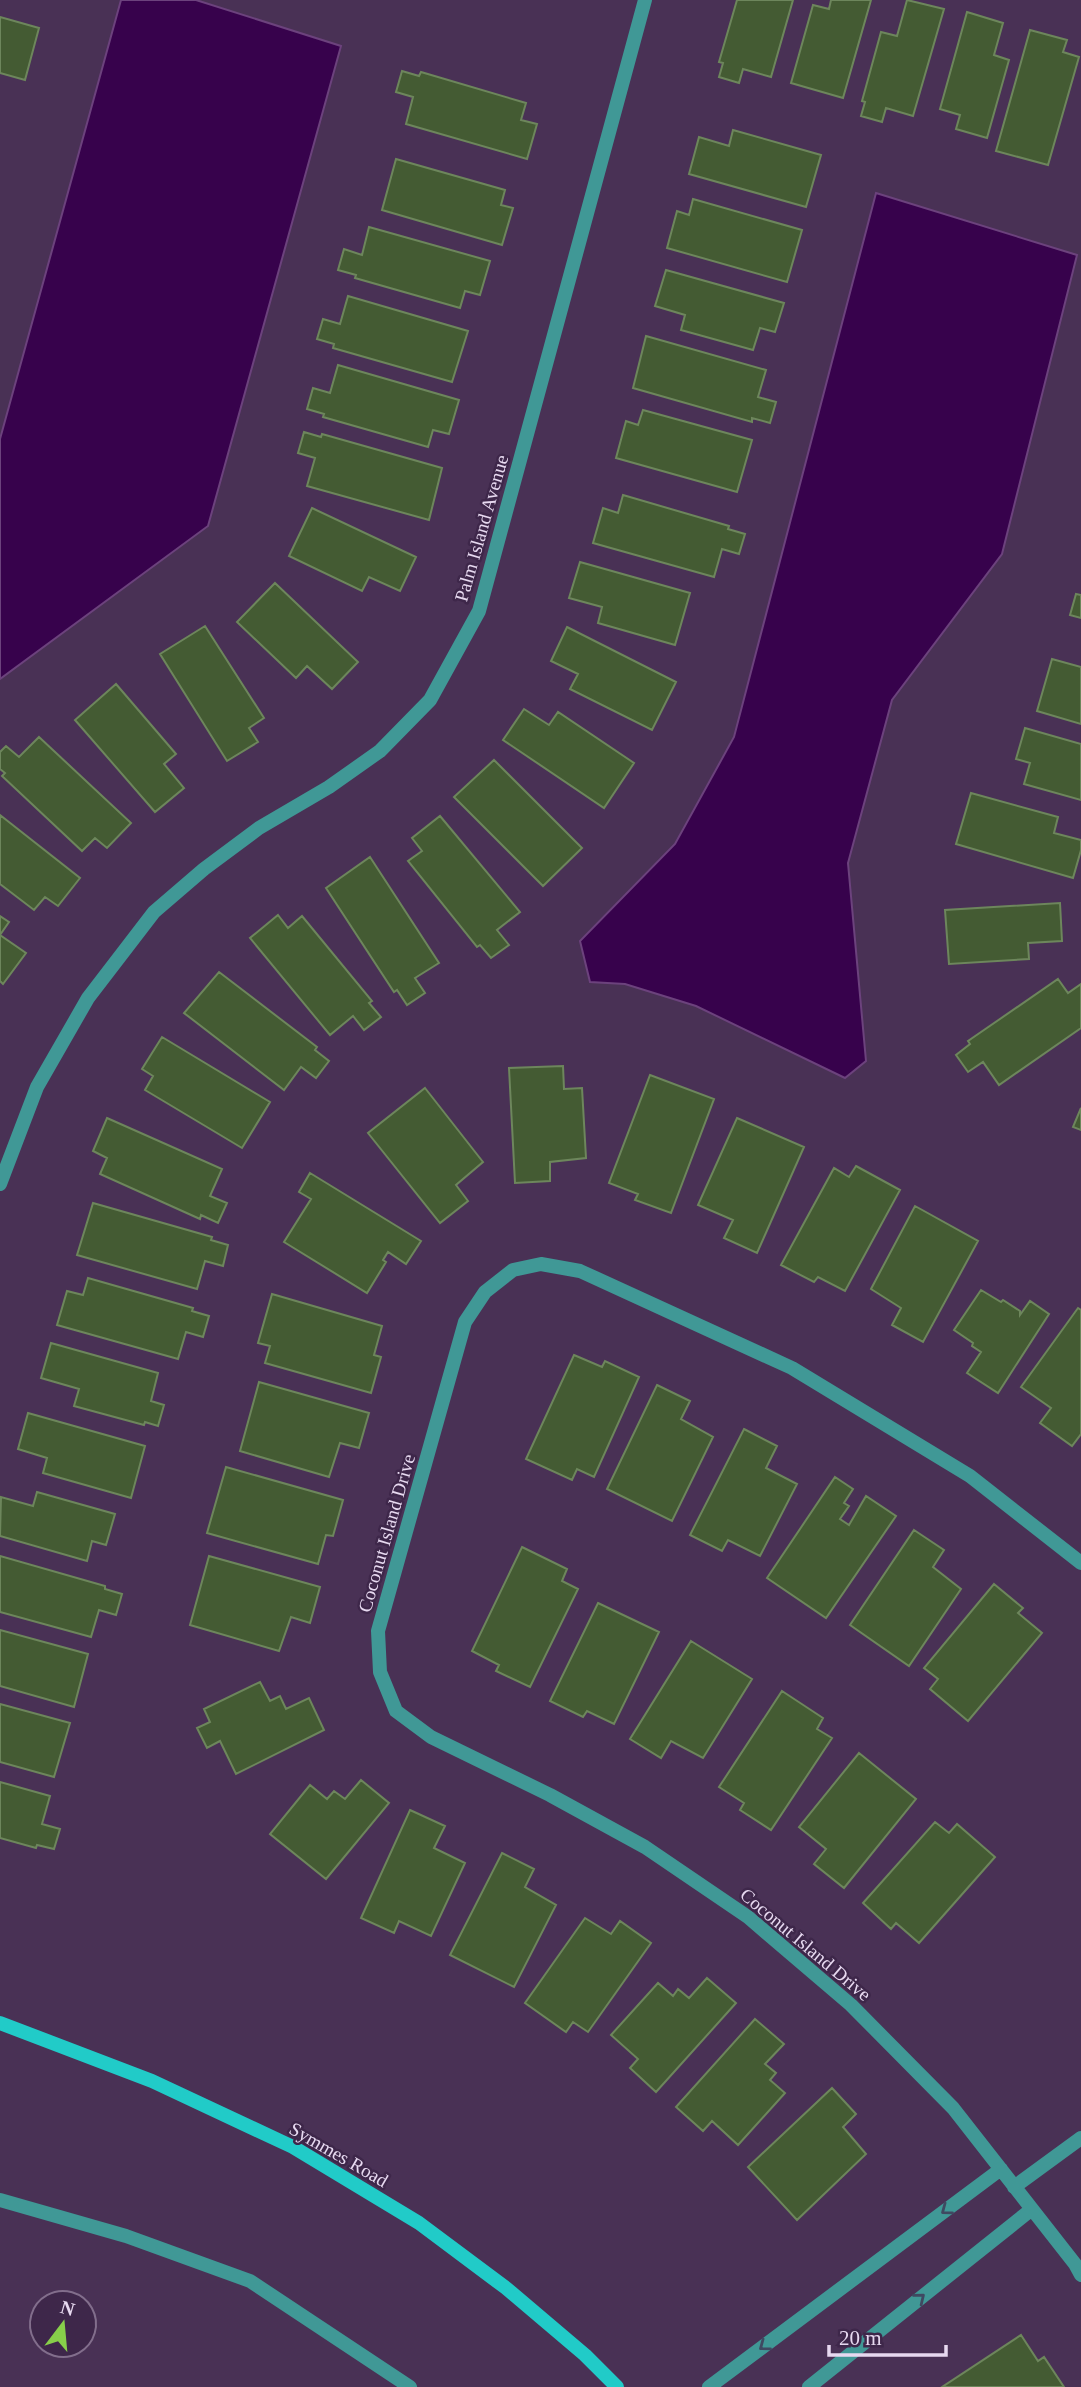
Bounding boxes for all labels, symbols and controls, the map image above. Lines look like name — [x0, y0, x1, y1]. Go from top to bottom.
street label: Palm Island Avenue — [450, 452, 512, 604]
street label: Coconut Island Drive — [354, 1452, 419, 1615]
street label: Coconut Island Drive — [736, 1884, 875, 2005]
street label: Symmes Road — [286, 2118, 392, 2191]
one-way arrow — [941, 2202, 954, 2214]
north arrow — [28, 2289, 98, 2359]
one-way arrow — [912, 2294, 924, 2307]
text: N — [58, 2296, 77, 2320]
scale bar — [829, 2314, 946, 2358]
text: 20 m — [839, 2326, 882, 2350]
one-way arrow — [759, 2338, 772, 2350]

